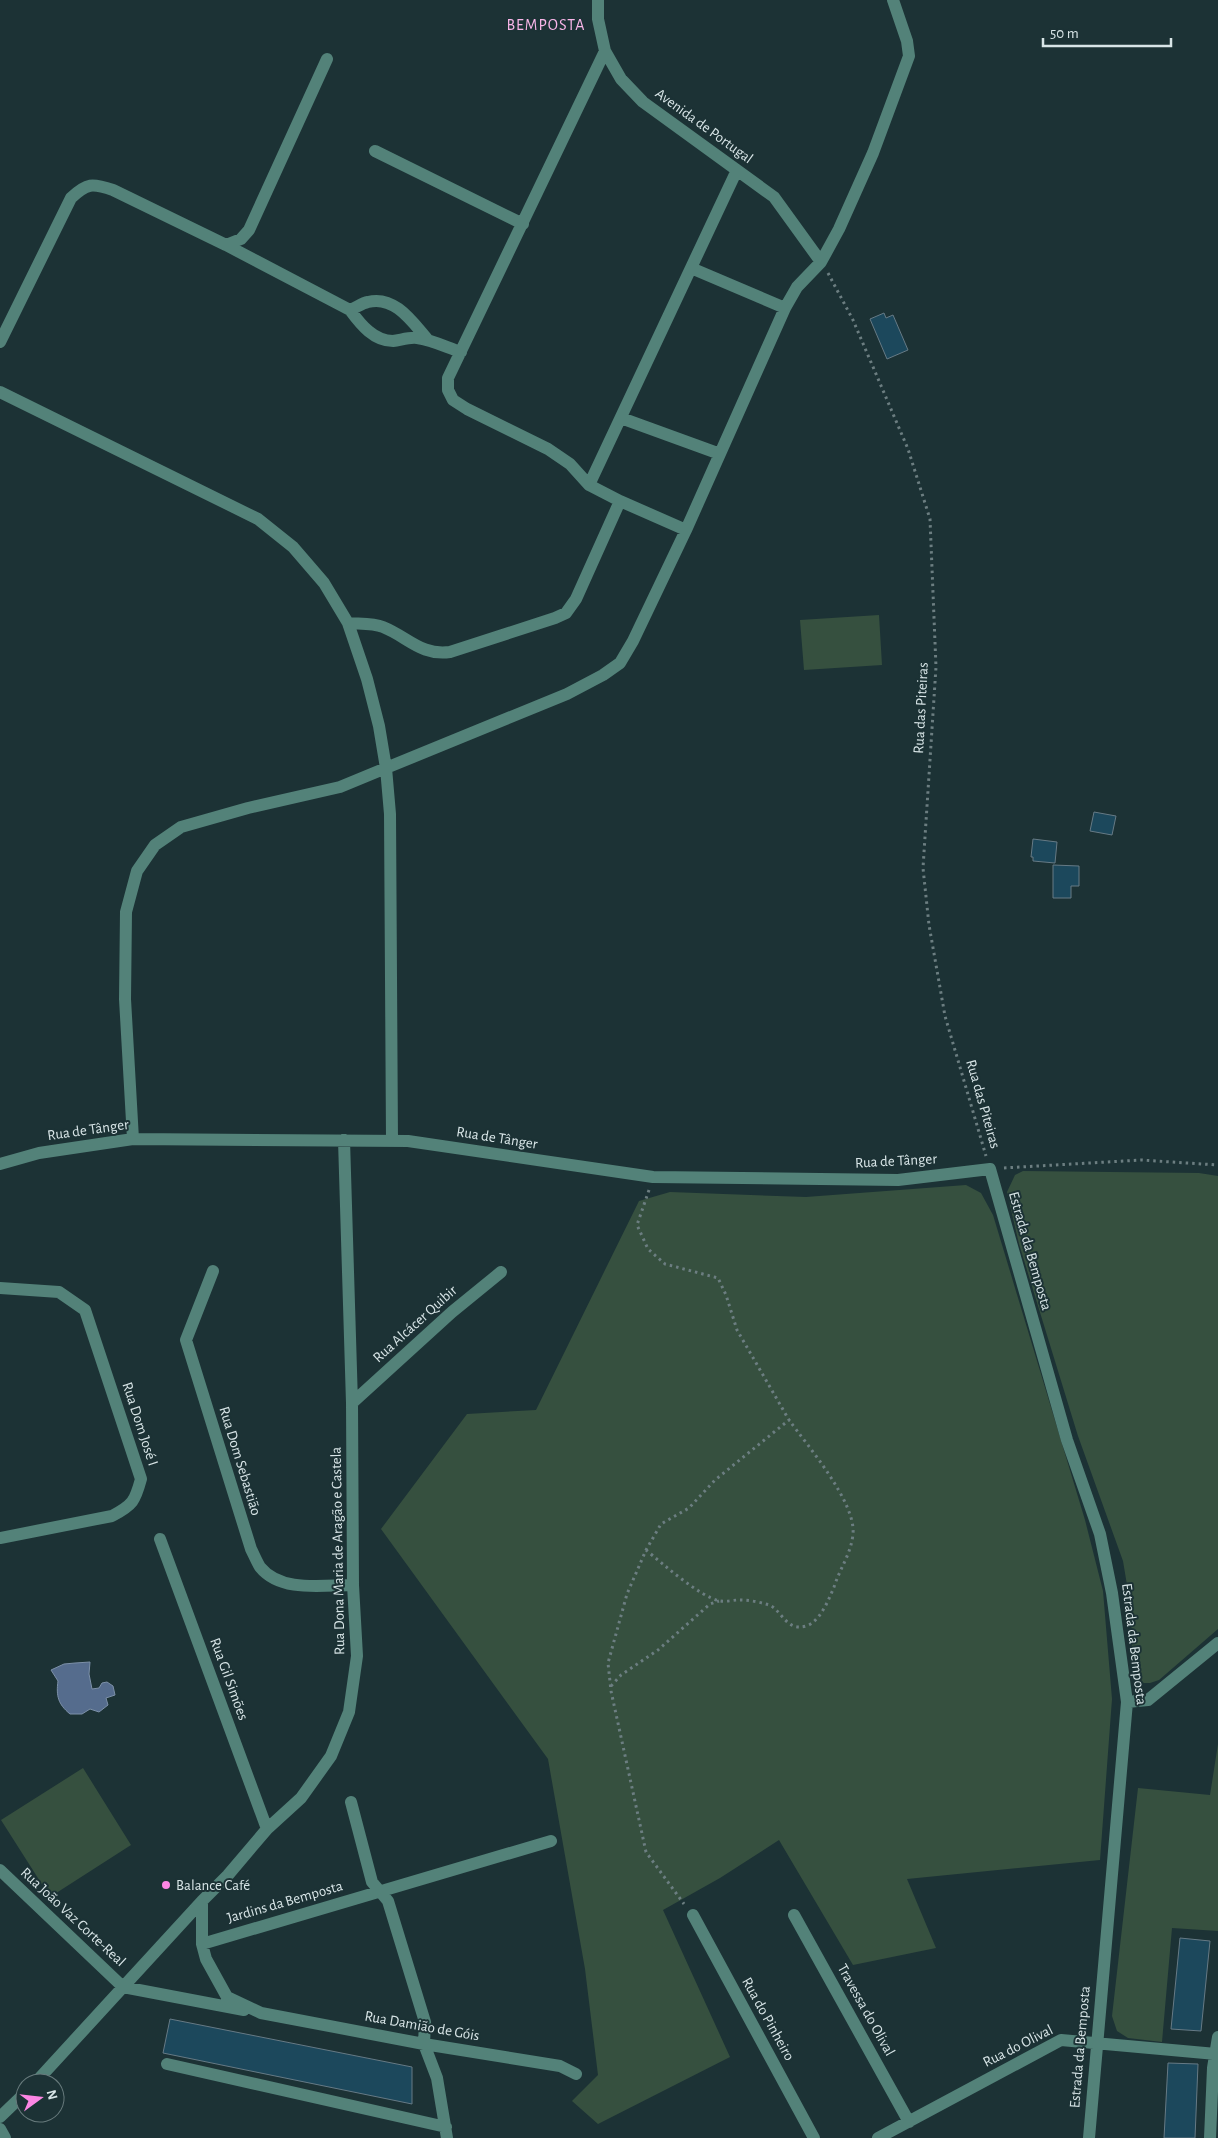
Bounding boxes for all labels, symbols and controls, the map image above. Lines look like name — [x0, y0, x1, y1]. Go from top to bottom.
scale bar — [1043, 15, 1170, 47]
district label: BEMPOSTA — [507, 17, 585, 33]
text: 50 m — [1050, 26, 1079, 41]
street label: Avenida de Portugal — [652, 86, 756, 166]
street label: Rua das Piteiras — [911, 662, 931, 754]
street label: Rua das Piteiras — [963, 1058, 1003, 1150]
street label: Rua de Tânger — [46, 1117, 130, 1143]
street label: Rua de Tânger — [455, 1124, 539, 1152]
street label: Rua de Tânger — [855, 1151, 938, 1171]
street label: Estrada da Bemposta — [1006, 1190, 1054, 1312]
street label: Rua Alcácer Quibir — [370, 1283, 460, 1365]
street label: Rua Dom José I — [119, 1380, 161, 1468]
street label: Rua Dom Sebastião — [216, 1405, 264, 1517]
street label: Rua Dona Maria de Aragão e Castela — [329, 1447, 347, 1655]
street label: Estrada da Bemposta — [1119, 1582, 1149, 1706]
street label: Rua Gil Simões — [207, 1636, 251, 1722]
street label: Rua João Vaz Corte-Real — [18, 1865, 128, 1969]
place label: Balance Café — [176, 1878, 250, 1893]
street label: Jardins da Bemposta — [226, 1878, 345, 1926]
marker: Balance Café — [160, 1879, 172, 1891]
street label: Travessa do Olival — [835, 1962, 897, 2058]
street label: Rua do Pinheiro — [739, 1975, 797, 2063]
street label: Estrada da Bemposta — [1067, 1985, 1093, 2109]
street label: Rua Damião de Góis — [363, 2009, 481, 2043]
street label: Rua do Olival — [981, 2022, 1055, 2070]
north arrow — [15, 2073, 65, 2123]
text: N — [44, 2088, 60, 2101]

